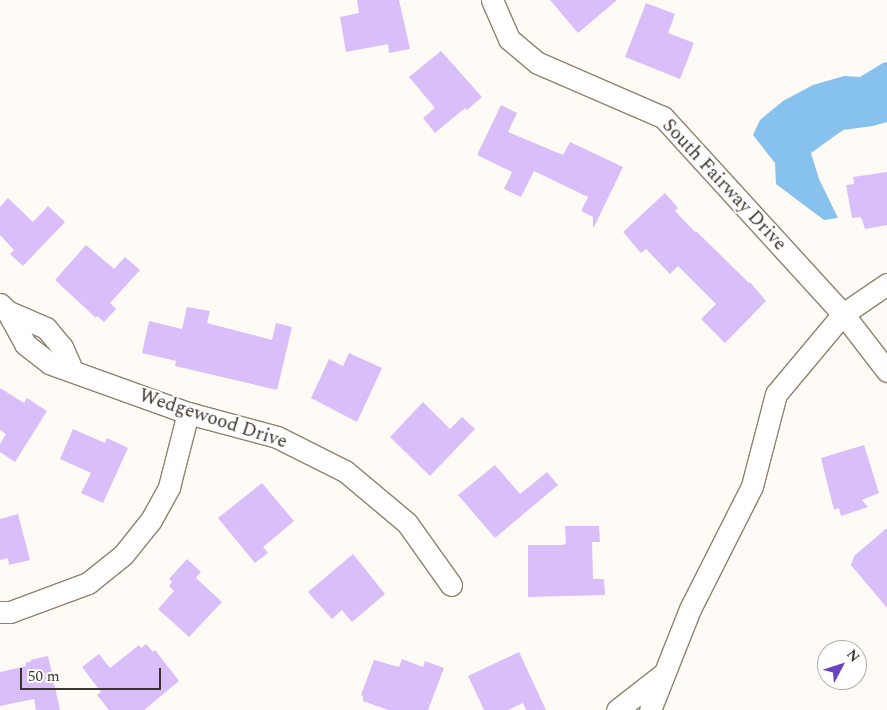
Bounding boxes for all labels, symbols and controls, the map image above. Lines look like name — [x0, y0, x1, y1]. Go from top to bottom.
street label: South Fairway Drive — [657, 114, 791, 256]
street label: Wedgewood Drive — [136, 384, 290, 454]
north arrow — [817, 640, 867, 690]
text: N — [841, 645, 865, 667]
scale bar — [22, 658, 164, 690]
text: 50 m — [28, 665, 60, 688]

